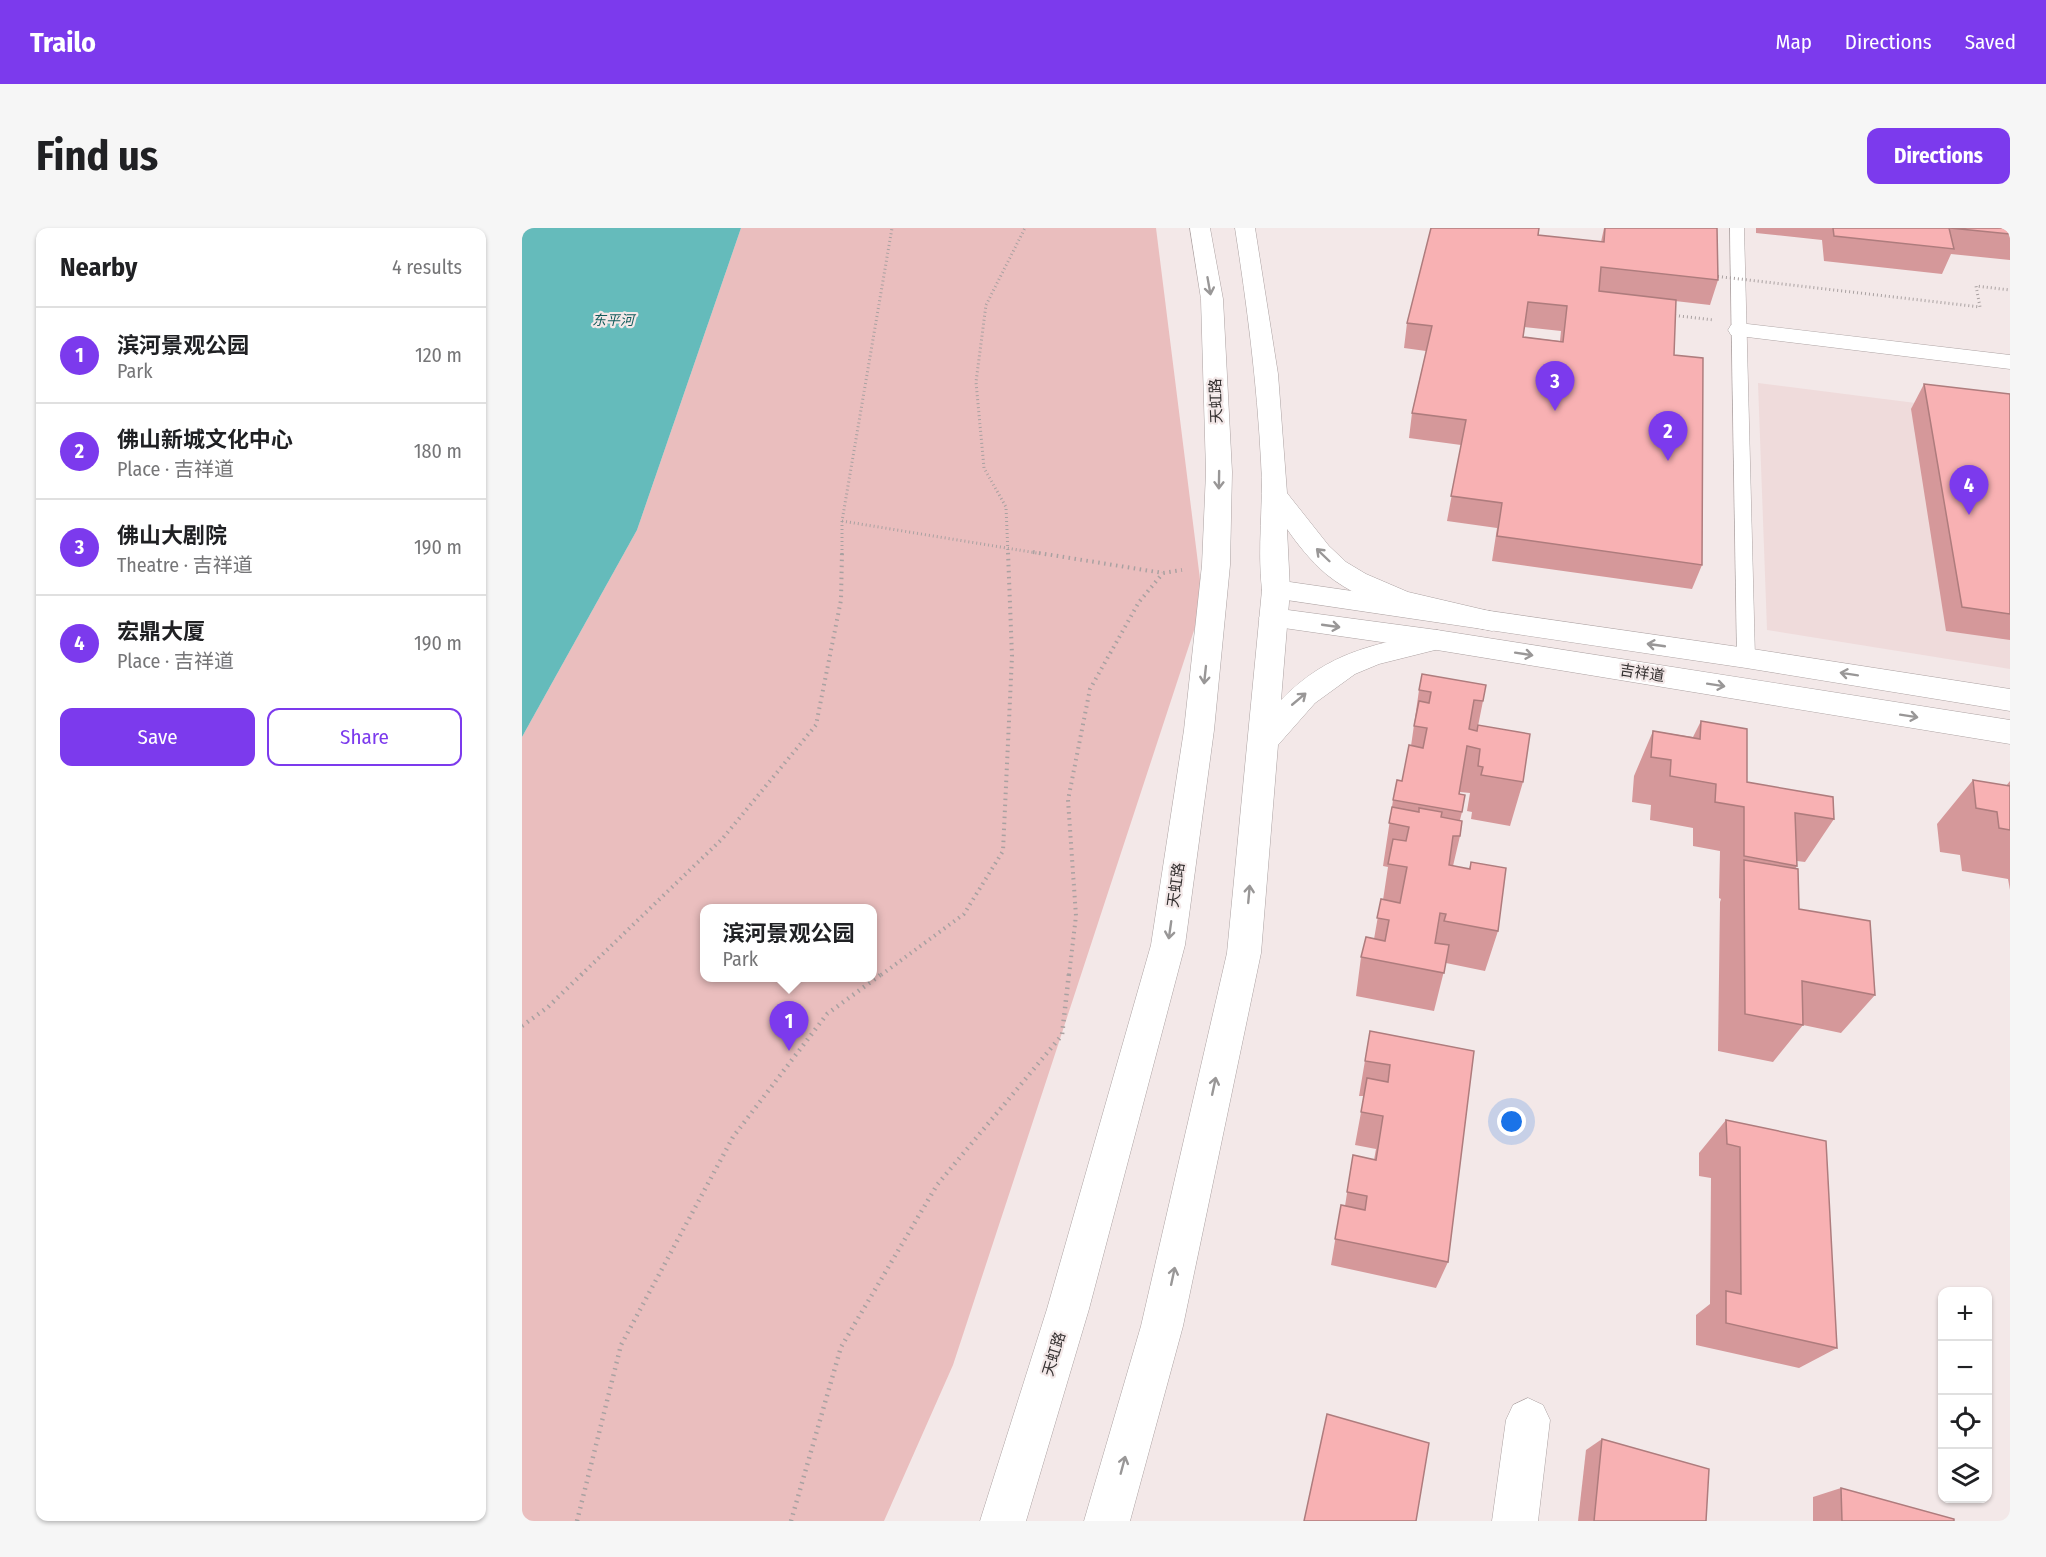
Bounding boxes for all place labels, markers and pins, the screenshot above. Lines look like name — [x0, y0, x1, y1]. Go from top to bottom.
pin: 3 — [1536, 362, 1574, 411]
pin: 2 — [1648, 412, 1688, 461]
pin: 4 — [1950, 466, 1988, 515]
pin: 1 — [770, 1002, 808, 1051]

